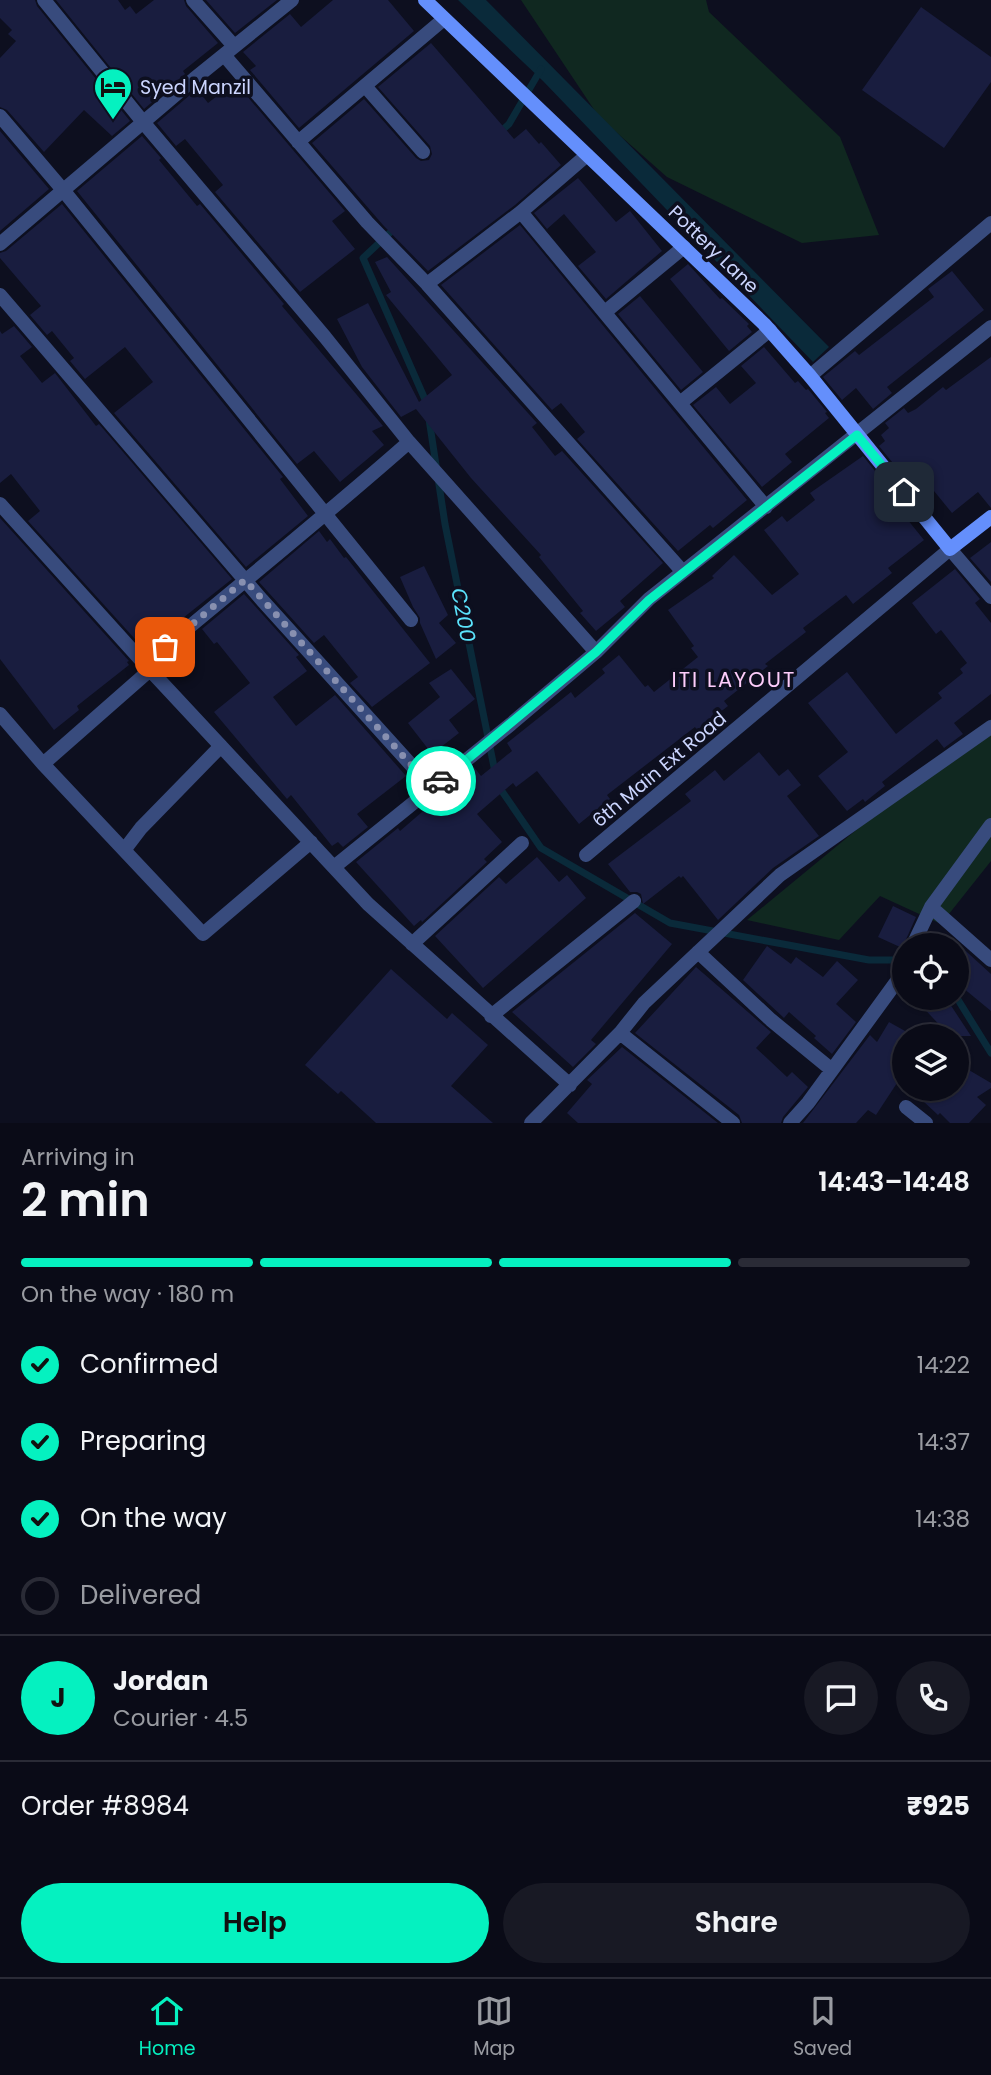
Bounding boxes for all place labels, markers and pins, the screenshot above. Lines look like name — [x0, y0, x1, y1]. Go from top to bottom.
hotel icon: Syed Manzil — [92, 66, 134, 121]
place label: Syed Manzil — [140, 74, 251, 101]
pin — [874, 462, 934, 522]
pin — [135, 617, 195, 677]

